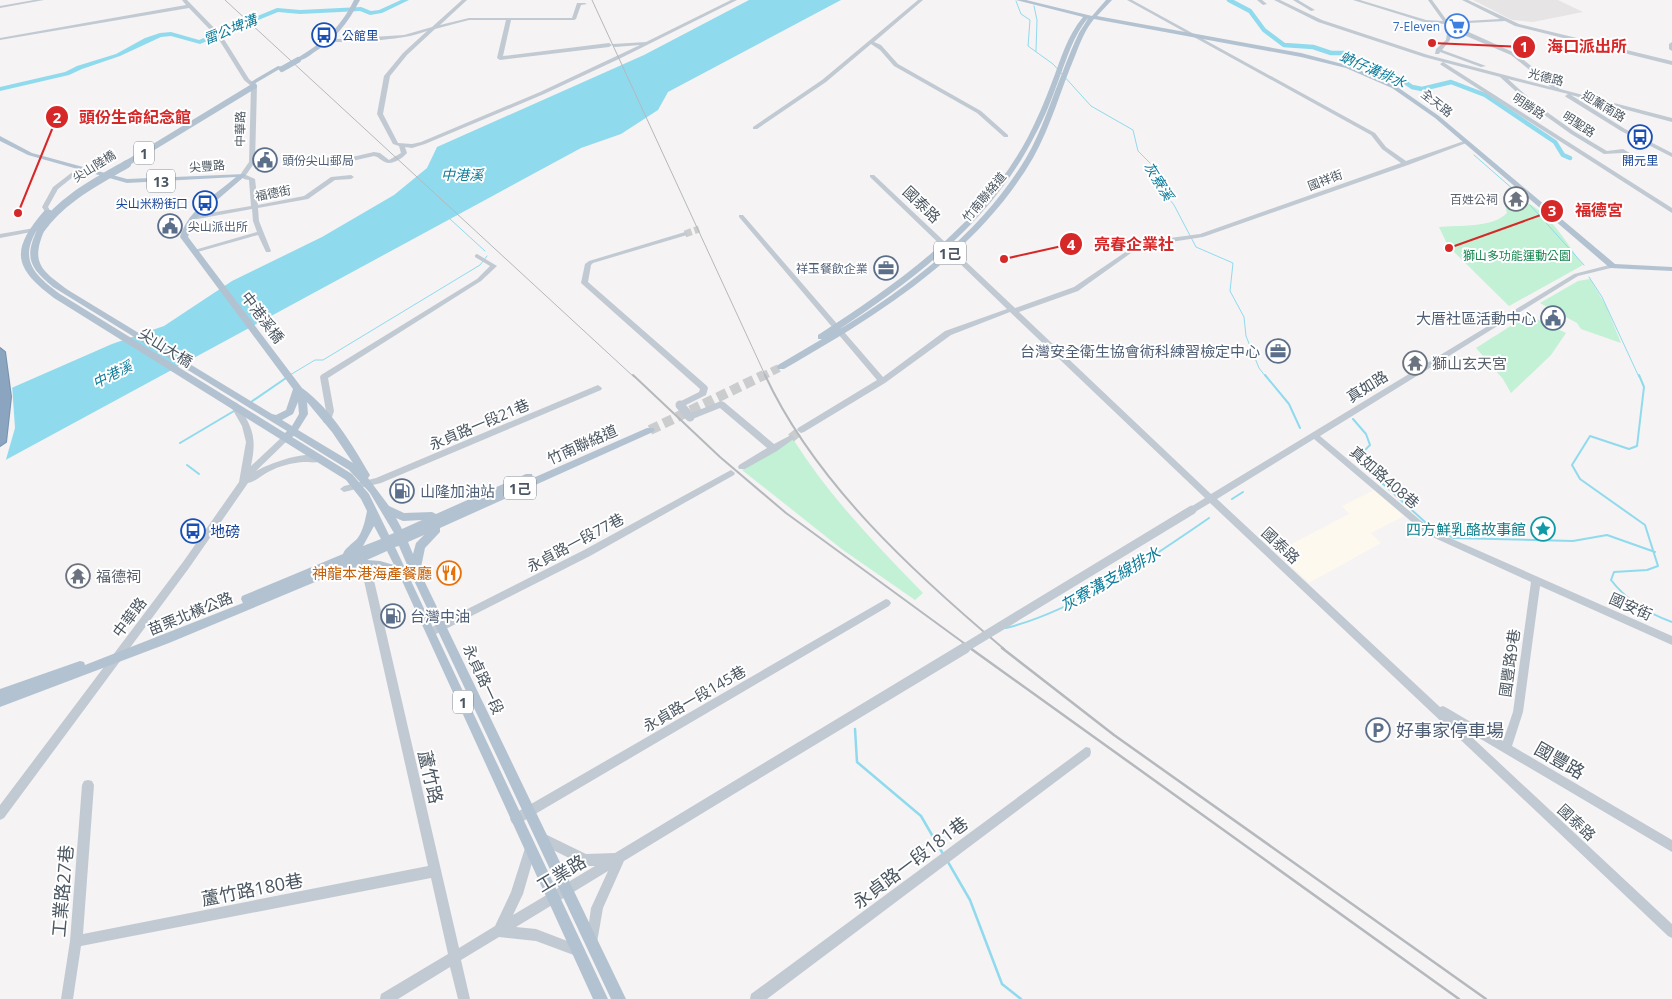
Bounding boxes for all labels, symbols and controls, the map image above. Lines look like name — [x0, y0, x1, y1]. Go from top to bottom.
water label: 雷公埤溝 — [200, 9, 261, 48]
supermarket icon: 7-Eleven — [1444, 13, 1470, 39]
place label: 7-Eleven — [1393, 18, 1440, 35]
bus stop icon: 公館里 — [311, 22, 337, 48]
place label: 公館里 — [342, 27, 378, 44]
callout: 海口派出所 — [1512, 31, 1637, 62]
text: 海口派出所 — [1547, 35, 1627, 57]
text: 1 — [1520, 36, 1528, 56]
water label: 蚋仔溝排水 — [1337, 46, 1410, 92]
street label: 光德路 — [1526, 64, 1566, 90]
street label: 全天路 — [1418, 85, 1456, 121]
street label: 迎薰南路 — [1579, 86, 1629, 126]
street label: 明勝路 — [1509, 89, 1549, 123]
callout: 頭份生命紀念館 — [44, 102, 201, 133]
text: 頭份生命紀念館 — [79, 106, 191, 128]
text: 2 — [53, 107, 62, 127]
street label: 明聖路 — [1559, 107, 1599, 141]
street label: 中華路 — [231, 111, 249, 147]
bus stop icon: 開元里 — [1627, 124, 1653, 150]
road number: 1 — [134, 142, 154, 164]
street label: 尖山陸橋 — [69, 146, 119, 186]
public building icon: 頭份尖山郵局 — [252, 147, 278, 173]
place label: 頭份尖山郵局 — [282, 152, 354, 169]
place label: 開元里 — [1622, 152, 1658, 169]
street label: 尖豐路 — [188, 156, 226, 176]
water label: 灰寮溪 — [1140, 158, 1179, 206]
water label: 中港溪 — [441, 165, 485, 184]
street label: 國祥街 — [1305, 166, 1345, 194]
street label: 竹南聯絡道 — [958, 169, 1010, 225]
road number: 13 — [147, 170, 175, 192]
street label: 福德街 — [254, 181, 292, 205]
street label: 國泰路 — [899, 181, 945, 227]
temple icon: 百姓公祠 — [1503, 186, 1529, 212]
bus stop icon: 尖山米粉街口 — [192, 190, 218, 216]
place label: 百姓公祠 — [1450, 191, 1498, 208]
place label: 尖山米粉街口 — [116, 195, 188, 212]
callout: 福德宮 — [1540, 195, 1633, 226]
text: 福德宮 — [1575, 199, 1623, 221]
text: 3 — [1548, 200, 1556, 220]
public building icon: 尖山派出所 — [157, 213, 183, 239]
place label: 尖山派出所 — [188, 218, 248, 235]
callout: 亮春企業社 — [1059, 229, 1184, 260]
text: 亮春企業社 — [1094, 233, 1174, 255]
text: 4 — [1067, 234, 1076, 254]
road number: 1己 — [934, 242, 966, 264]
park label: 獅山多功能運動公園 — [1463, 247, 1571, 264]
office icon: 祥玉餐飲企業 — [873, 255, 899, 281]
place label: 祥玉餐飲企業 — [796, 260, 868, 277]
street label: 中港溪橋 — [237, 287, 289, 347]
public building icon: 大厝社區活動中心 — [1540, 305, 1566, 331]
place label: 大厝社區活動中心 — [1416, 308, 1536, 328]
street label: 尖山大橋 — [135, 323, 197, 371]
office icon: 台灣安全衛生協會術科練習檢定中心 — [1265, 338, 1291, 364]
place label: 台灣安全衛生協會術科練習檢定中心 — [1020, 341, 1260, 361]
temple icon: 獅山玄天宮 — [1402, 350, 1428, 376]
place label: 獅山玄天宮 — [1432, 353, 1507, 373]
water label: 中港溪 — [89, 355, 137, 392]
street label: 真如路 — [1343, 366, 1391, 406]
street label: 永貞路一段21巷 — [426, 394, 532, 454]
street label: 竹南聯絡道 — [544, 420, 620, 468]
street label: 真如路408巷 — [1346, 441, 1424, 513]
road number: 1己 — [504, 476, 536, 499]
fuel station icon: 山隆加油站 — [389, 478, 415, 504]
place label: 山隆加油站 — [420, 481, 495, 501]
street label: 永貞路一段77巷 — [523, 508, 627, 576]
place icon: 四方鮮乳酪故事館 — [1530, 516, 1556, 542]
bus stop icon: 地磅 — [180, 518, 206, 544]
place label: 四方鮮乳酪故事館 — [1406, 519, 1526, 539]
place label: 地磅 — [210, 521, 240, 541]
street label: 國泰路 — [1258, 522, 1304, 568]
water label: 灰寮溝支線排水 — [1056, 541, 1165, 617]
restaurant icon: 神龍本港海產餐廳 — [436, 560, 462, 586]
temple icon: 福德祠 — [65, 563, 91, 589]
place label: 神龍本港海產餐廳 — [312, 563, 432, 583]
place label: 福德祠 — [96, 566, 141, 586]
street label: 苗栗北橫公路 — [145, 587, 235, 639]
street label: 國安街 — [1606, 588, 1656, 624]
street label: 中華路 — [107, 593, 151, 641]
fuel station icon: 台灣中油 — [380, 603, 406, 629]
place label: 台灣中油 — [410, 606, 470, 626]
street label: 國豐路9巷 — [1494, 628, 1524, 698]
street label: 永貞路一段 — [459, 641, 509, 717]
street label: 永貞路一段145巷 — [639, 660, 749, 736]
road number: 1 — [453, 690, 473, 714]
parking icon: 好事家停車場 — [1365, 717, 1391, 743]
place label: 好事家停車場 — [1396, 718, 1504, 742]
street label: 國豐路 — [1531, 736, 1589, 784]
street label: 蘆竹路 — [413, 748, 449, 806]
street label: 國泰路 — [1554, 799, 1600, 845]
street label: 永貞路一段181巷 — [847, 811, 973, 913]
street label: 工業路27巷 — [46, 844, 78, 938]
street label: 工業路 — [532, 849, 590, 897]
street label: 蘆竹路180巷 — [199, 867, 305, 911]

